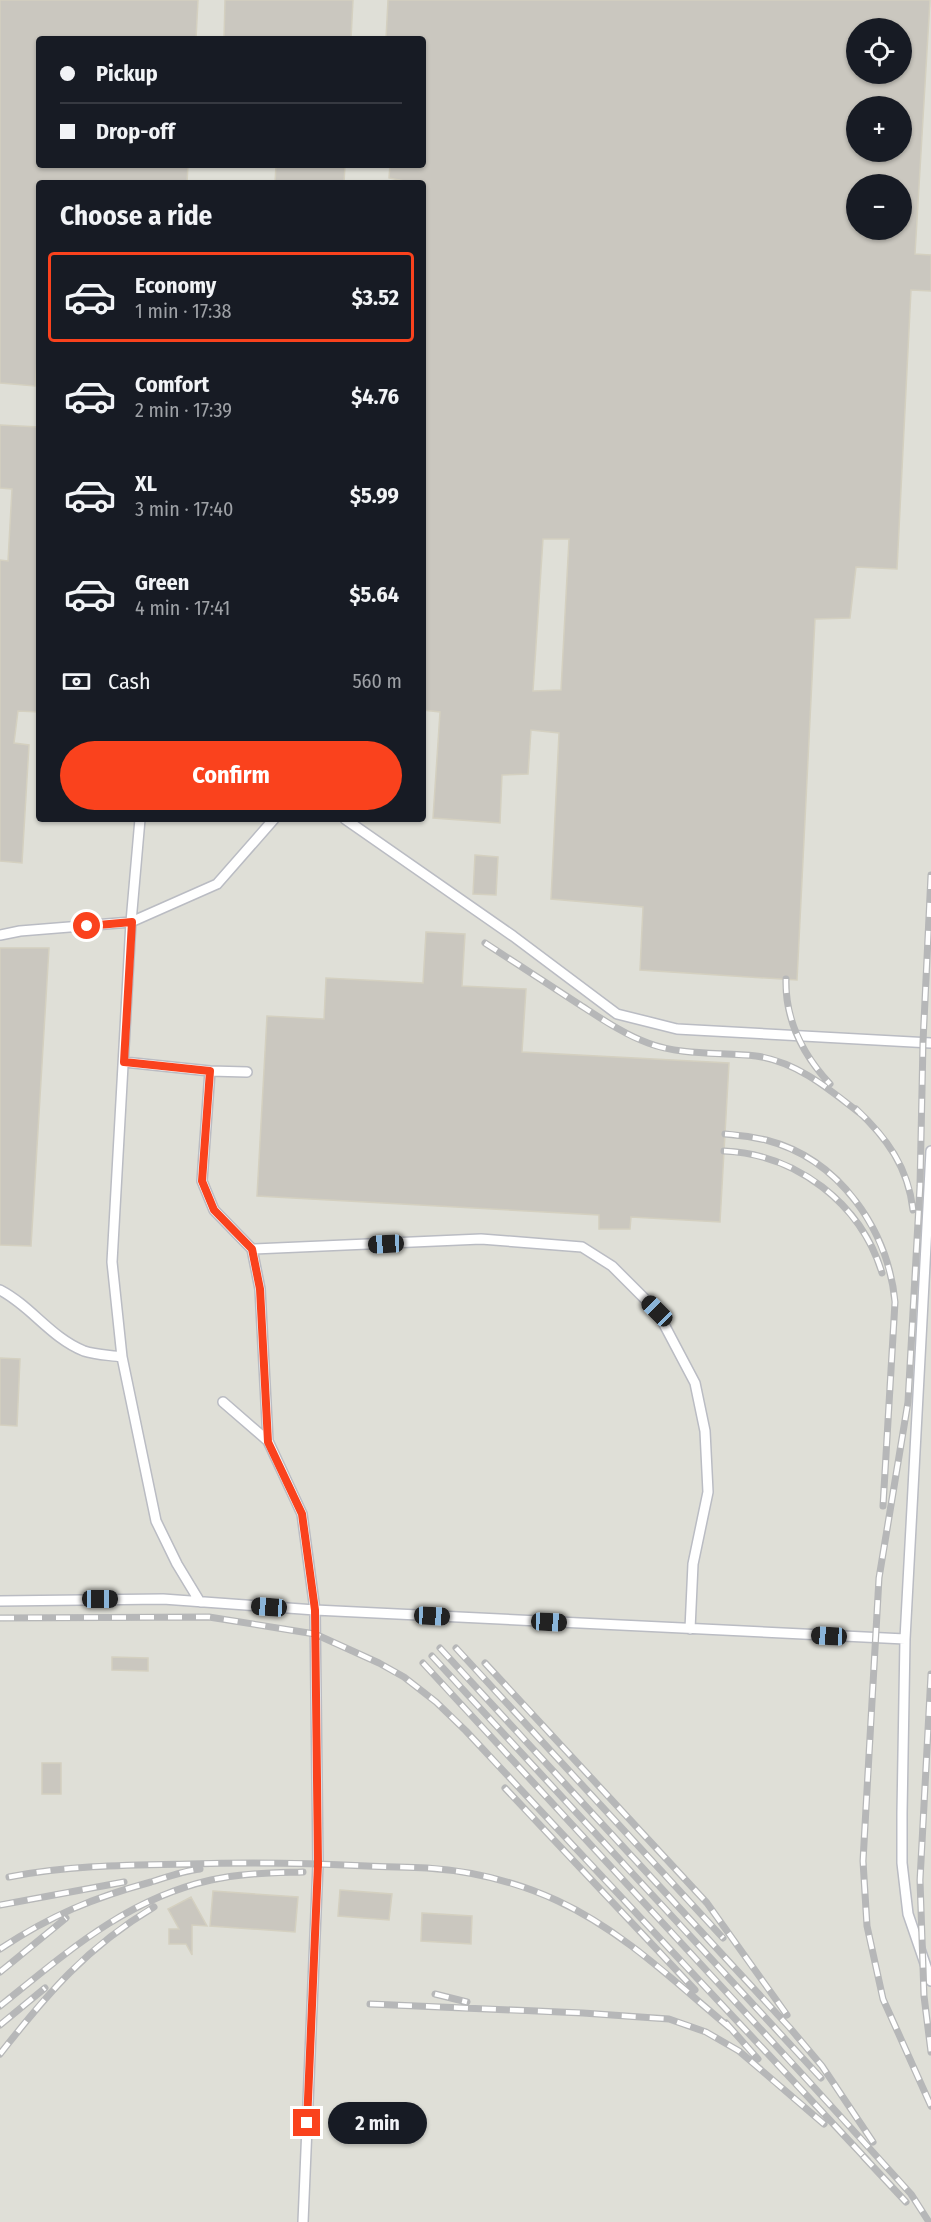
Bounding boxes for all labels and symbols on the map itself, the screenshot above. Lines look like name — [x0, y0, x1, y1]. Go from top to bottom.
route start — [73, 912, 100, 939]
car — [368, 1234, 404, 1254]
car — [638, 1292, 676, 1330]
car — [82, 1590, 118, 1608]
car — [250, 1597, 288, 1617]
car — [414, 1606, 450, 1626]
car — [531, 1612, 567, 1632]
car — [811, 1626, 847, 1646]
callout: 2 min — [328, 2102, 427, 2144]
route end — [293, 2109, 320, 2136]

